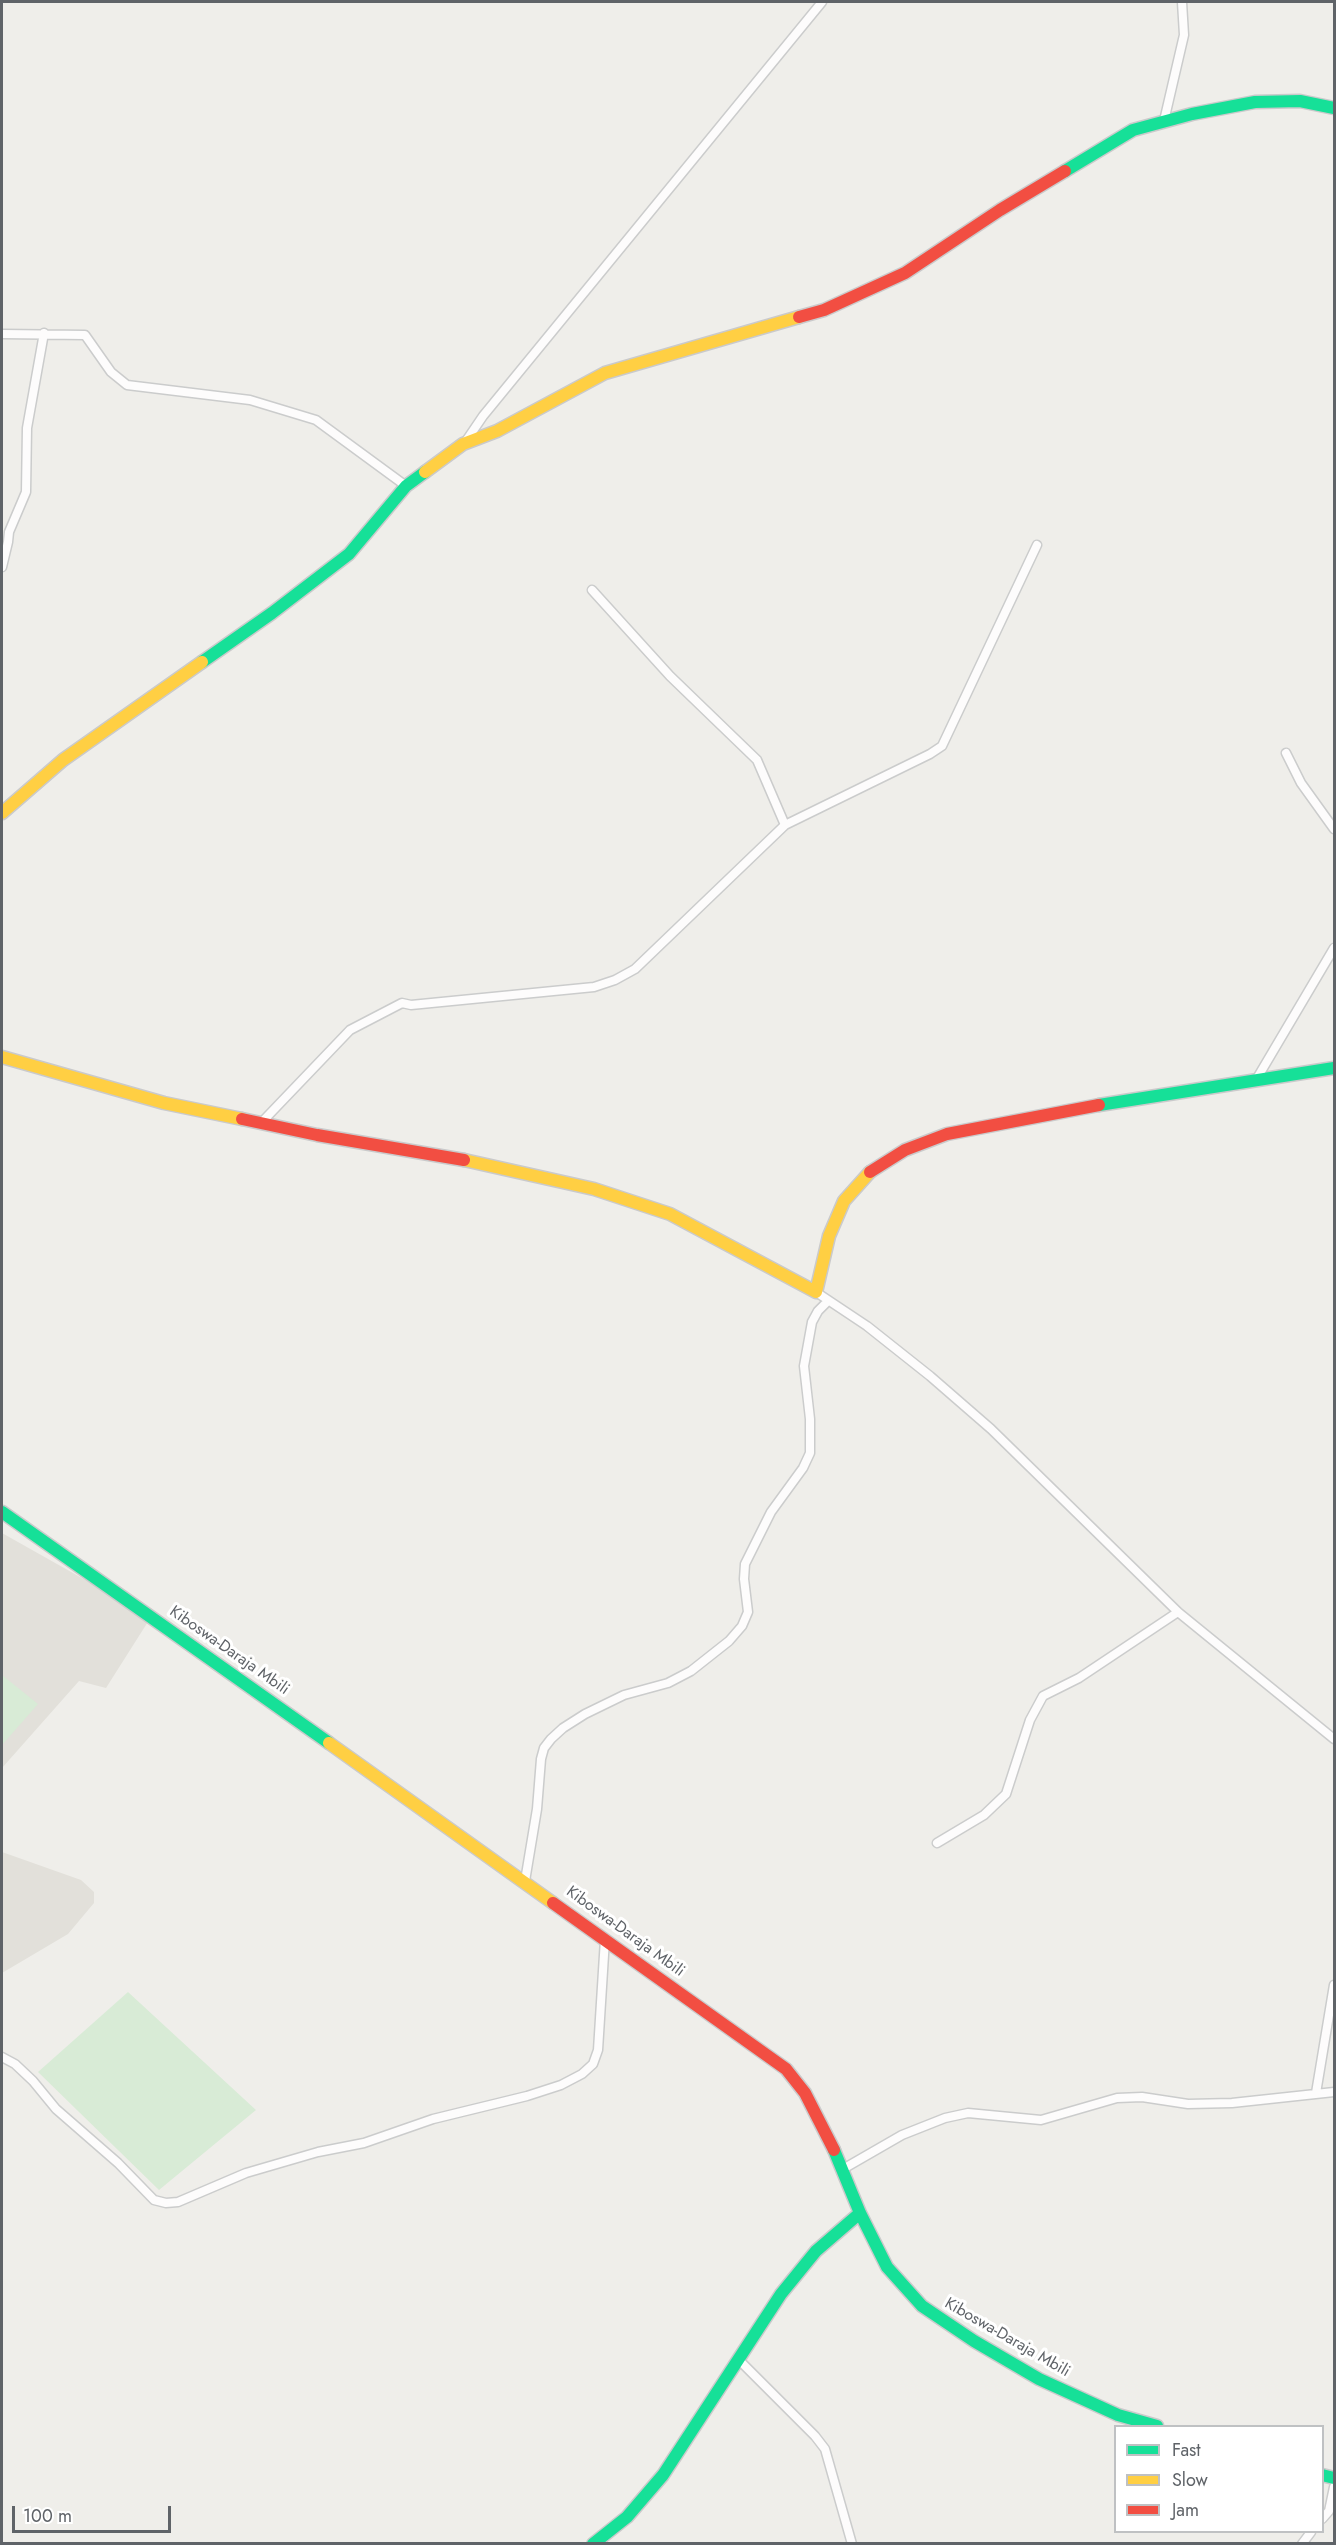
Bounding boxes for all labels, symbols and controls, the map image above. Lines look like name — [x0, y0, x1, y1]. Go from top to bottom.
street label: Kiboswa-Daraja Mbili — [165, 1602, 293, 1700]
street label: Kiboswa-Daraja Mbili — [562, 1883, 688, 1981]
street label: Kiboswa-Daraja Mbili — [941, 2294, 1073, 2382]
legend — [1114, 2425, 1324, 2533]
text: Fast — [1172, 2437, 1201, 2463]
text: Slow — [1172, 2467, 1208, 2493]
scale bar — [15, 2494, 174, 2532]
text: Jam — [1172, 2497, 1199, 2523]
text: 100 m — [23, 2503, 72, 2529]

